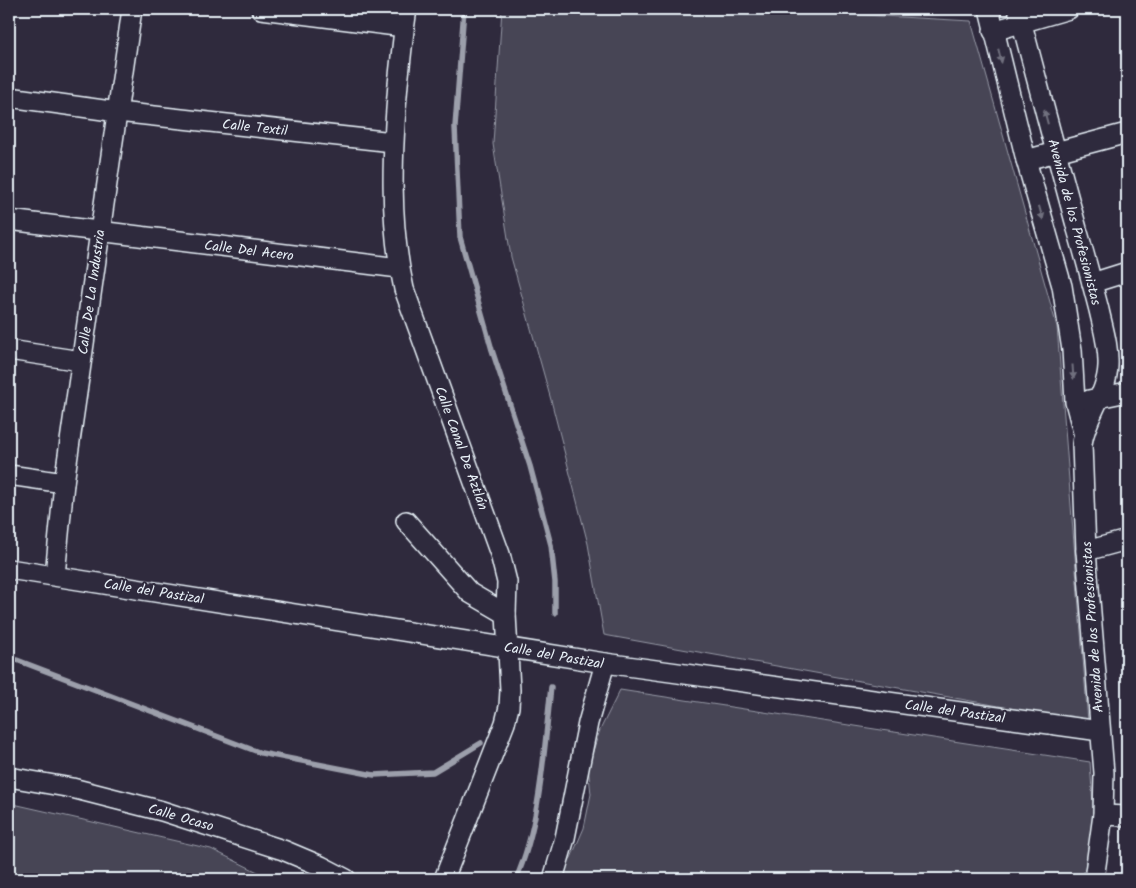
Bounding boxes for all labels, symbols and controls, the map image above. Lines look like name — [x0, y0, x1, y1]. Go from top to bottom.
one-way arrow — [996, 49, 1004, 64]
one-way arrow — [1042, 109, 1050, 124]
street label: Calle Textil — [221, 114, 289, 142]
street label: Avenida de los Profesionistas — [1041, 137, 1107, 308]
one-way arrow — [1038, 206, 1046, 221]
street label: Calle De La Industria — [72, 228, 112, 356]
street label: Calle Del Acero — [203, 235, 295, 267]
one-way arrow — [1070, 364, 1078, 380]
street label: Calle Canal De Aztlán — [428, 383, 494, 513]
street label: Avenida de los Profesionistas — [1076, 541, 1110, 713]
street label: Calle del Pastizal — [102, 573, 206, 611]
street label: Calle del Pastizal — [502, 636, 606, 676]
street label: Calle del Pastizal — [903, 694, 1007, 730]
street label: Calle Ocaso — [145, 798, 216, 838]

